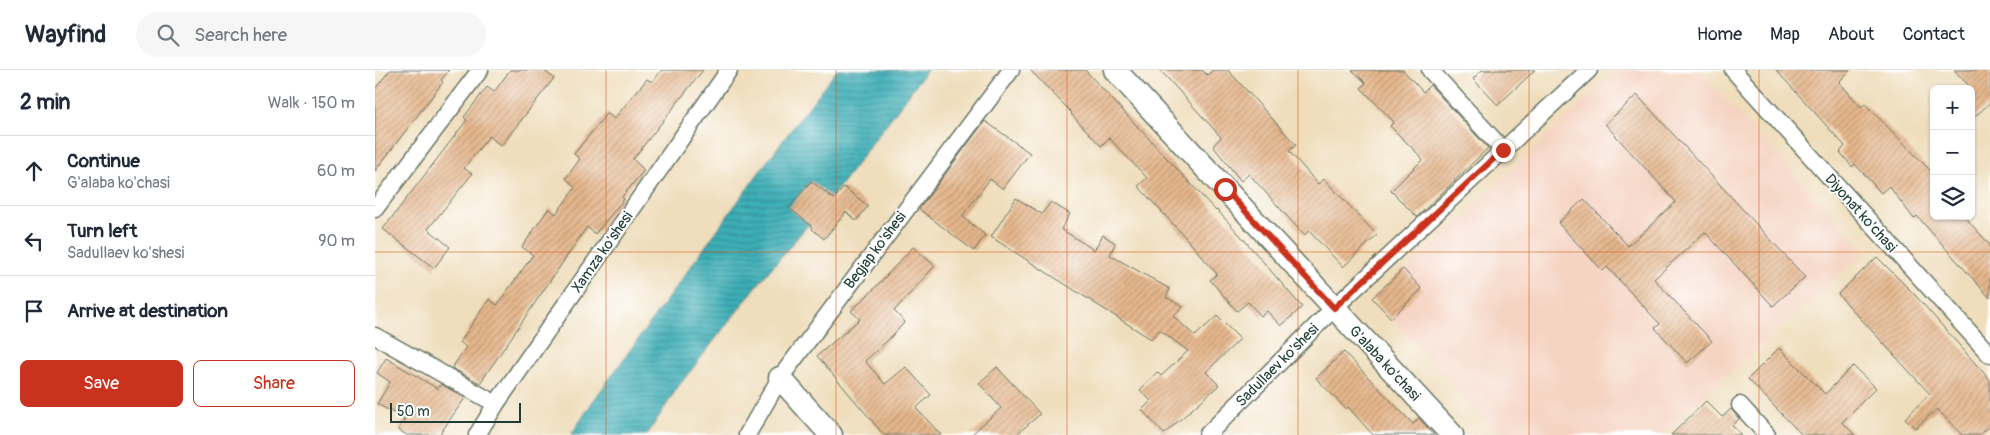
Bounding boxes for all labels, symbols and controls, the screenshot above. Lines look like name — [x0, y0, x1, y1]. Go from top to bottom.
search box — [136, 12, 486, 57]
text: Wayfind — [25, 20, 106, 49]
icon: search — [154, 21, 182, 49]
text: Search here — [194, 23, 287, 47]
text: Home — [1697, 23, 1742, 46]
text: Map — [1770, 23, 1800, 46]
text: About — [1828, 23, 1874, 46]
text: Contact — [1902, 23, 1965, 46]
map controls — [1930, 85, 1975, 220]
button: + — [1930, 85, 1975, 130]
text: 2 min — [20, 89, 70, 116]
text: Walk · 150 m — [268, 93, 355, 113]
button: − — [1930, 130, 1975, 175]
route end — [1492, 139, 1515, 162]
text: Continue — [67, 149, 140, 173]
icon: ahead — [20, 157, 48, 185]
text: 60 m — [317, 161, 355, 181]
street label: Diyonat ko'chasi — [1820, 170, 1901, 257]
text: G'alaba ko'chasi — [67, 173, 170, 193]
button: layers — [1930, 175, 1975, 220]
route start — [1214, 178, 1237, 201]
street label: Xamza ko'shesi — [567, 208, 638, 296]
street label: Begjap ko'shesi — [840, 208, 911, 293]
text: Turn left — [67, 219, 137, 243]
icon: left — [20, 227, 48, 255]
text: 90 m — [318, 231, 355, 251]
text: Sadullaev ko'shesi — [67, 243, 184, 263]
icon: arrive — [20, 297, 48, 325]
text: Arrive at destination — [67, 299, 228, 323]
street label: Sadullaev ko'shesi — [1232, 320, 1323, 411]
street label: G'alaba ko'chasi — [1345, 322, 1425, 405]
button: Save — [20, 360, 183, 407]
button: Share — [193, 360, 355, 407]
scale bar — [390, 400, 521, 423]
text: 50 m — [397, 403, 430, 420]

